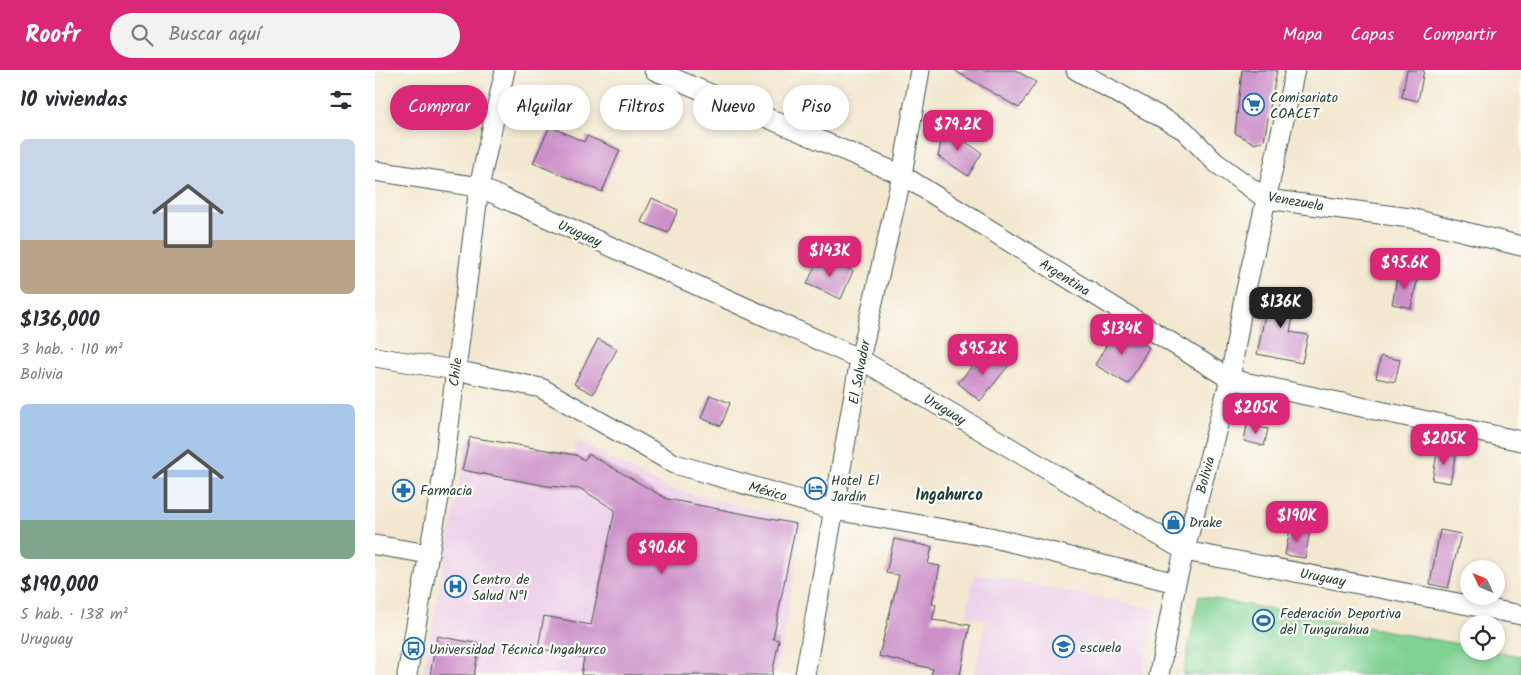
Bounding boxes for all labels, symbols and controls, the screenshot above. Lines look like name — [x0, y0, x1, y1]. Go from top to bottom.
search box — [110, 13, 460, 58]
text: Roofr — [25, 16, 80, 55]
text: Buscar aquí — [168, 20, 261, 50]
icon: search — [128, 21, 156, 49]
text: Mapa — [1283, 21, 1323, 50]
text: Capas — [1351, 21, 1395, 50]
text: Compartir — [1423, 21, 1496, 50]
text: 10 viviendas — [20, 84, 128, 117]
chip: Comprar — [390, 85, 488, 130]
chip: Alquilar — [498, 85, 590, 130]
chip: Filtros — [600, 85, 683, 130]
chip: Nuevo — [693, 85, 773, 130]
chip: Piso — [783, 85, 849, 130]
icon: filters — [327, 86, 355, 114]
place label: Comisariato COACET — [1270, 87, 1338, 125]
supermarket icon: Comisariato COACET — [1242, 93, 1266, 117]
pin: $79.2K — [917, 109, 999, 152]
text: $79.2K — [934, 113, 982, 138]
icon: home — [143, 171, 233, 261]
street label: Venezuela — [1266, 186, 1326, 218]
street label: Uruguay — [554, 214, 606, 254]
pin: $143K — [795, 236, 865, 278]
text: $143K — [809, 239, 851, 264]
pin: $95.6K — [1364, 248, 1446, 290]
text: $95.6K — [1381, 251, 1429, 276]
street label: Argentina — [1035, 254, 1094, 302]
pin: $136K — [1246, 286, 1316, 329]
text: $136K — [1260, 290, 1302, 315]
text: $136,000 — [20, 304, 99, 337]
pin: $134K — [1087, 314, 1157, 356]
text: $134K — [1101, 317, 1143, 342]
pin: $95.2K — [942, 334, 1024, 376]
text: 3 hab. · 110 m² — [20, 337, 123, 362]
street label: El Salvador — [843, 337, 877, 406]
text: $95.2K — [959, 337, 1007, 362]
street label: Chile — [443, 356, 469, 388]
text: Bolivia — [20, 362, 63, 387]
street label: Uruguay — [919, 389, 970, 431]
pin: $205K — [1221, 392, 1291, 435]
text: $205K — [1234, 396, 1278, 421]
pin: $205K — [1409, 424, 1479, 466]
text: $205K — [1422, 427, 1466, 452]
icon: home — [143, 436, 233, 526]
street label: Bolivia — [1190, 454, 1221, 496]
place label: Hotel El Jardín — [831, 470, 880, 508]
street label: México — [746, 476, 790, 508]
hotel icon: Hotel El Jardín — [803, 476, 827, 500]
pharmacy icon: Farmacia — [392, 478, 416, 502]
place label: Farmacia — [420, 480, 472, 502]
district label: Ingahurco — [915, 483, 983, 508]
pin: $190K — [1262, 500, 1332, 543]
text: $190K — [1277, 504, 1317, 529]
shop icon: Drake — [1161, 510, 1185, 534]
place label: Drake — [1189, 512, 1223, 534]
pin: $90.6K — [621, 532, 703, 575]
text: $90.6K — [638, 536, 686, 561]
north arrow — [1460, 560, 1505, 605]
map controls — [1460, 560, 1505, 660]
street label: Uruguay — [1298, 563, 1348, 593]
text: $190,000 — [20, 569, 98, 602]
place label: Centro de Salud N°1 — [472, 569, 530, 607]
hospital icon: Centro de Salud N°1 — [444, 575, 468, 599]
text: 5 hab. · 138 m² — [20, 602, 128, 627]
place label: Federación Deportiva del Tungurahua — [1280, 603, 1401, 641]
sports icon: Federación Deportiva del Tungurahua — [1252, 609, 1276, 633]
button: locate — [1460, 615, 1505, 660]
text: Uruguay — [20, 627, 73, 652]
school or university icon: escuela — [1052, 635, 1076, 659]
bus stop icon: Universidad Técnica Ingahurco — [401, 637, 425, 661]
place label: escuela — [1080, 637, 1122, 659]
place label: Universidad Técnica Ingahurco — [429, 639, 606, 661]

